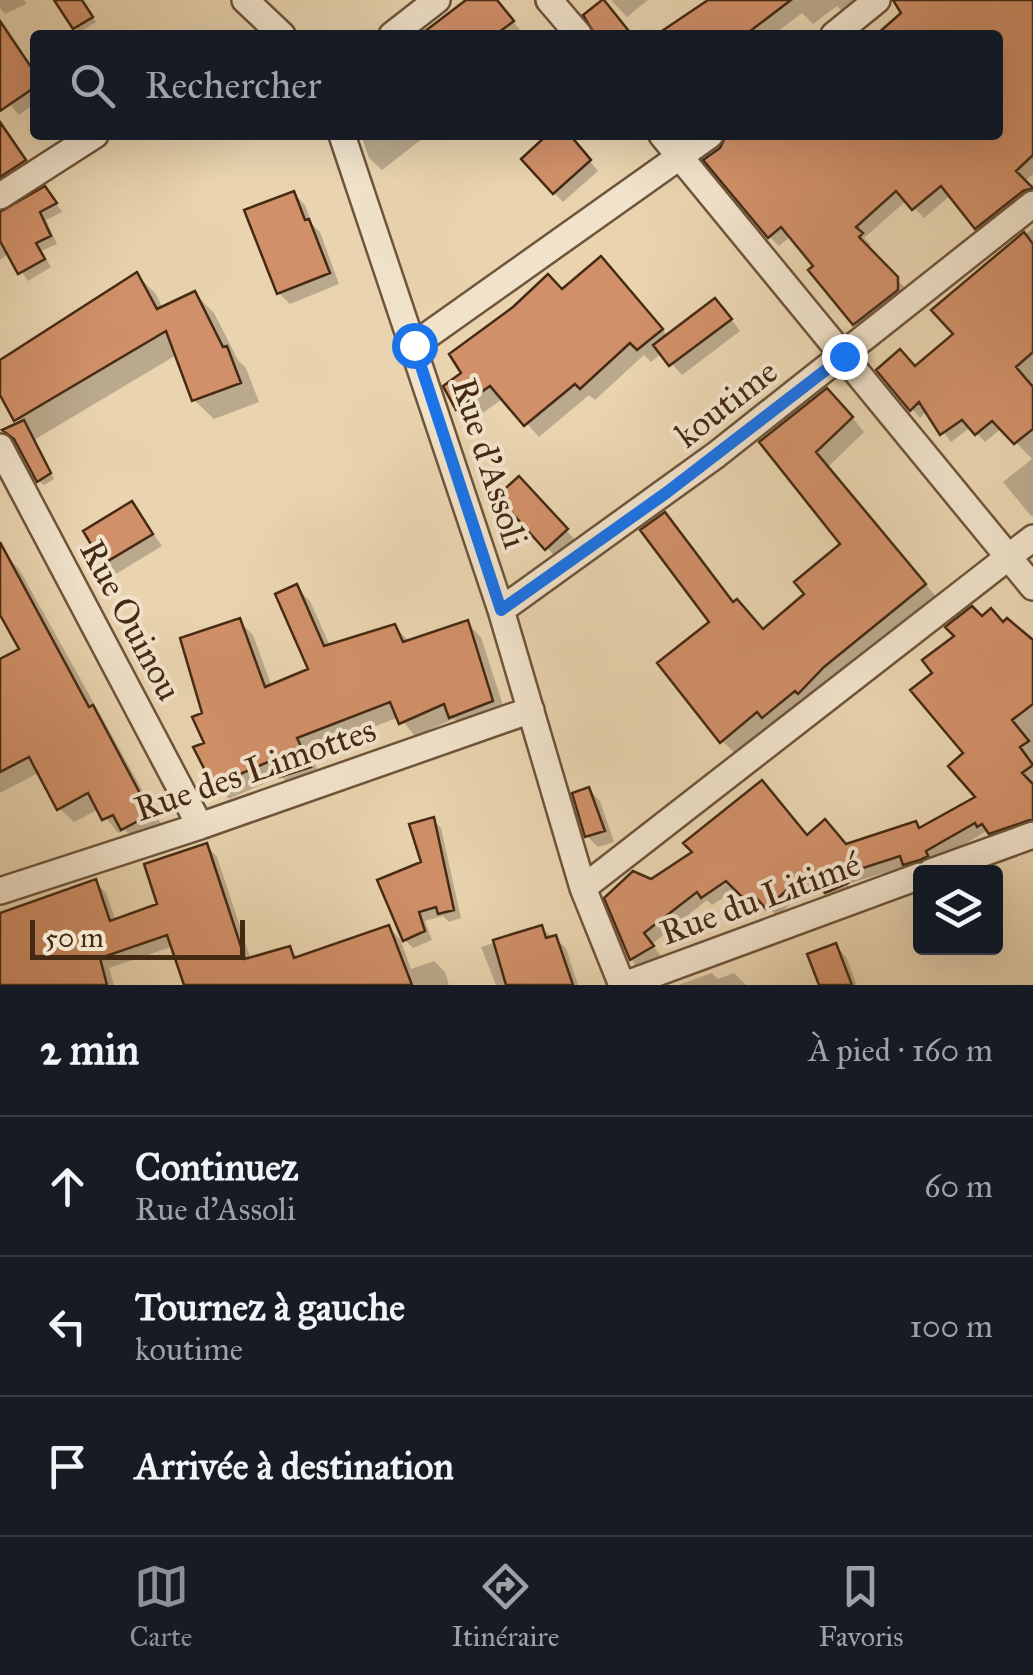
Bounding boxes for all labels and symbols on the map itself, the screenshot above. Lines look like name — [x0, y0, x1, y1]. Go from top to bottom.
route start — [392, 323, 438, 369]
route end — [822, 334, 868, 380]
street label: koutime — [666, 350, 786, 457]
street label: Rue d'Assoli — [442, 373, 537, 554]
street label: Rue Ouinou — [70, 533, 191, 708]
street label: Rue des Limottes — [129, 708, 381, 831]
street label: Rue du Litimé — [654, 842, 867, 955]
scale bar — [30, 915, 245, 960]

